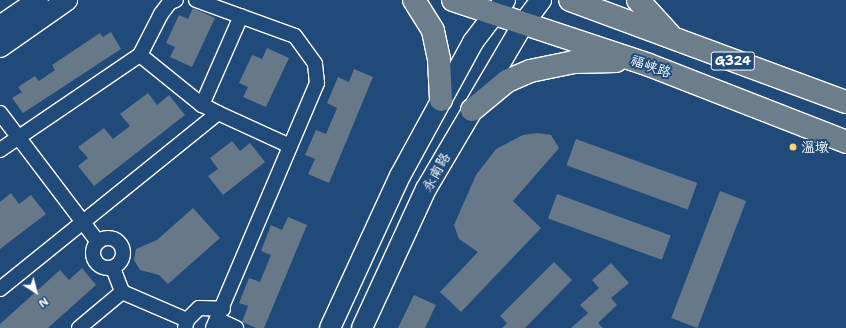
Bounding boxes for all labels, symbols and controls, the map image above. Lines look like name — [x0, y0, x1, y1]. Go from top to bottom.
road number: G324 — [710, 50, 756, 72]
street label: 福峡路 — [628, 51, 674, 81]
place label: 温墩 — [801, 139, 829, 155]
marker: 温墩 — [788, 142, 798, 152]
street label: 永南路 — [418, 150, 454, 194]
north arrow — [16, 272, 56, 312]
text: N — [35, 293, 51, 311]

